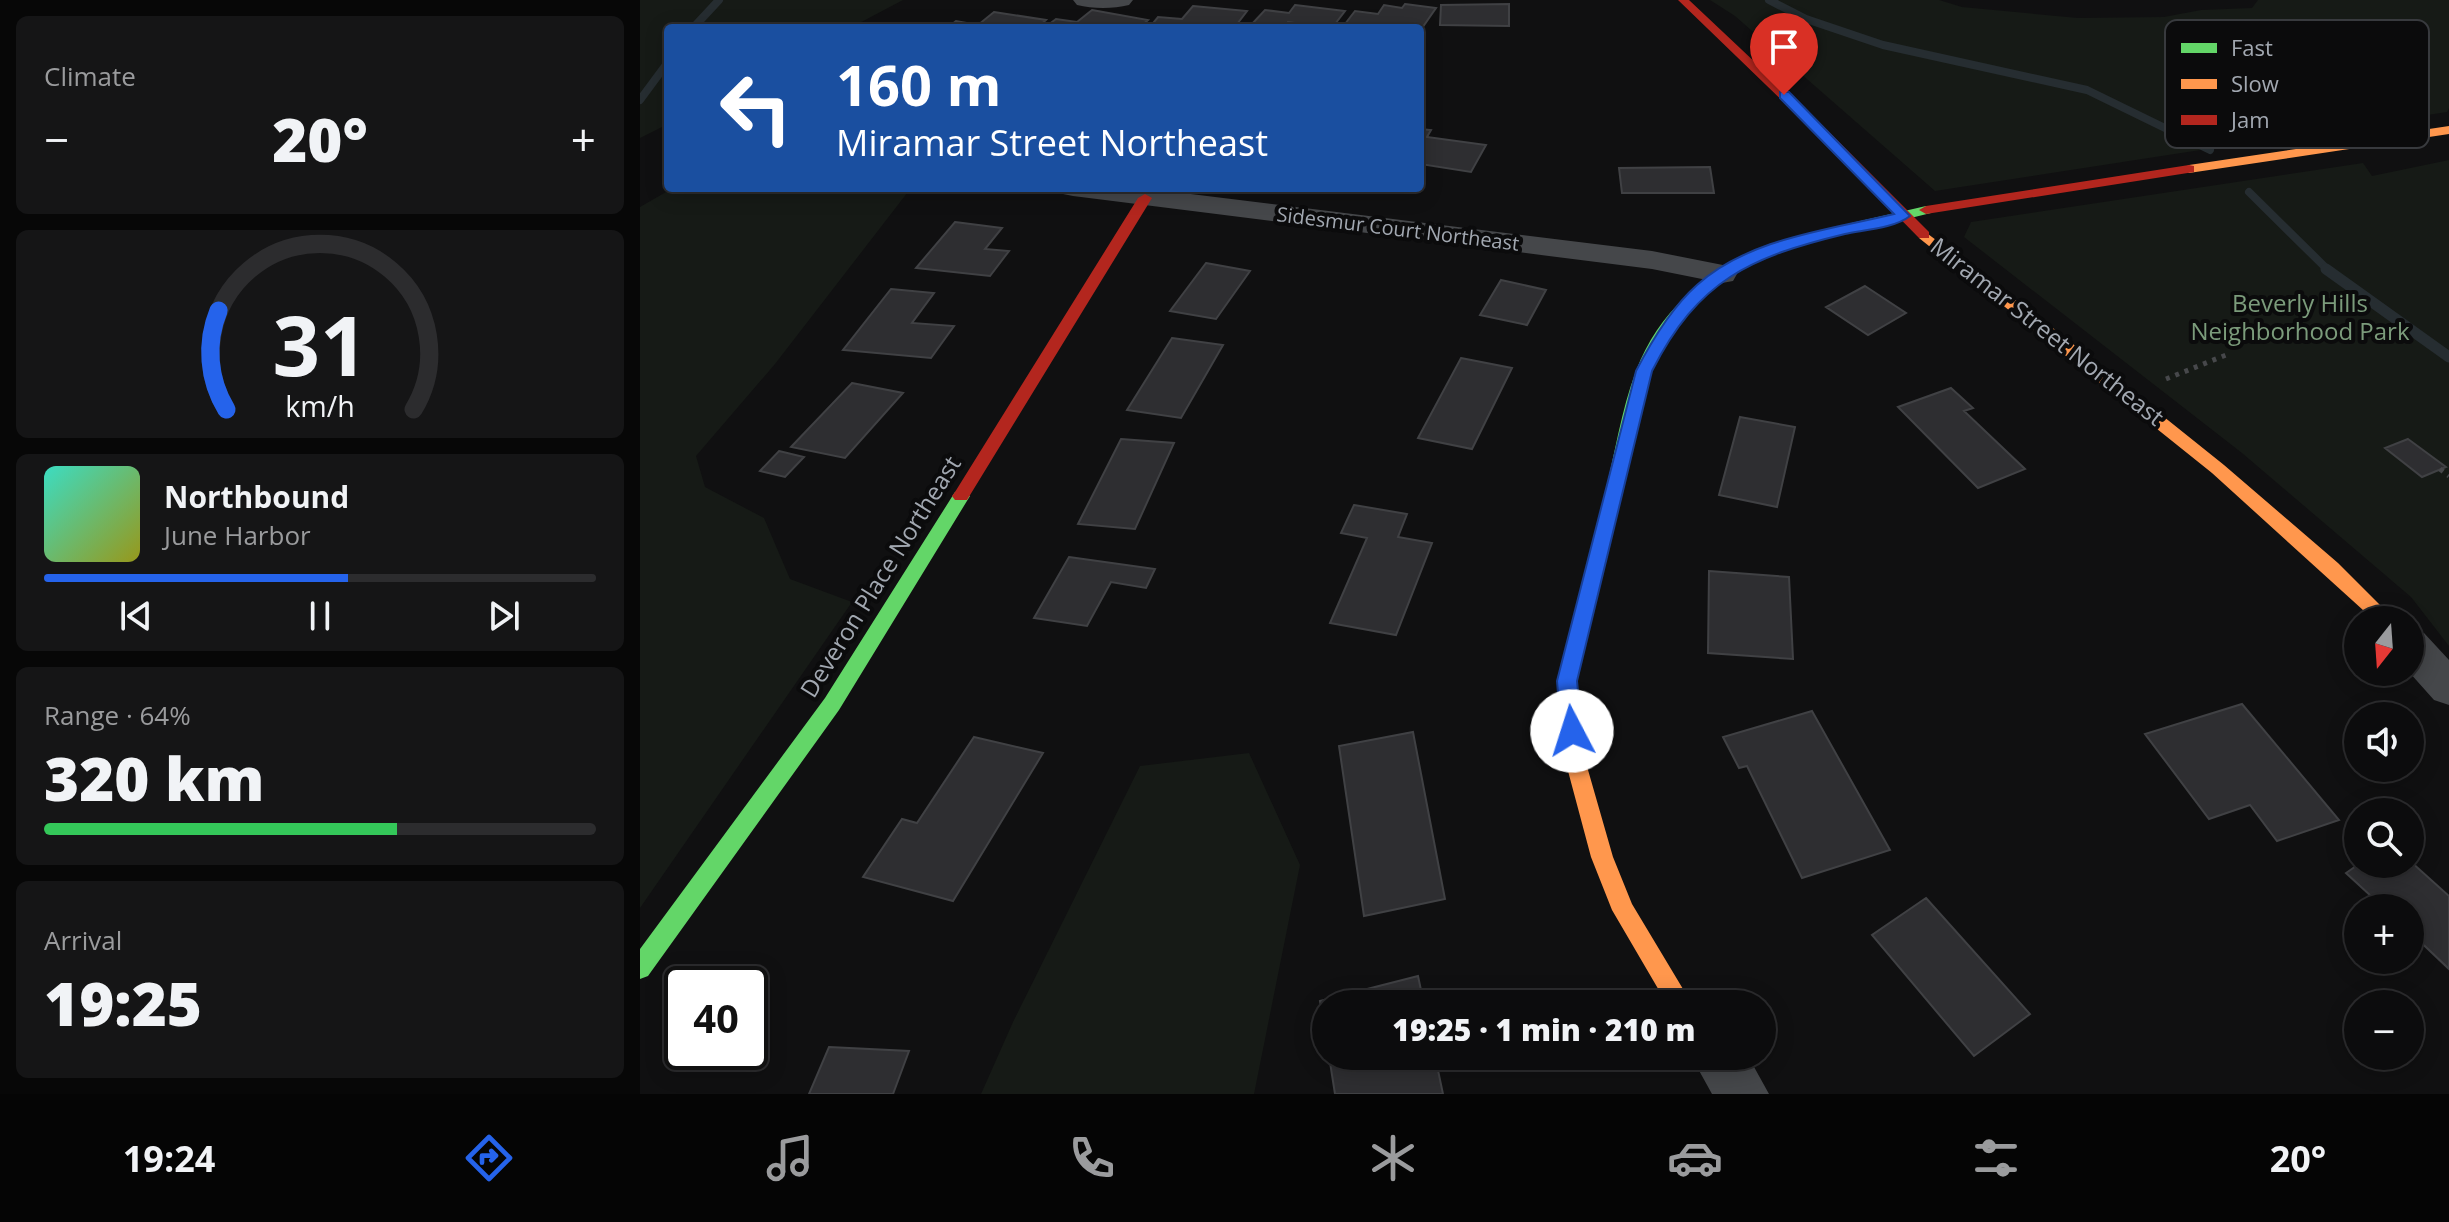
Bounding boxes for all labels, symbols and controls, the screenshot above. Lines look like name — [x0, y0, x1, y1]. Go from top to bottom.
pin — [1750, 13, 1818, 95]
legend — [2165, 20, 2429, 148]
icon: arrive — [1762, 25, 1806, 69]
text: Fast — [2231, 32, 2273, 62]
text: 160 m — [836, 46, 1002, 122]
icon: left — [704, 56, 808, 160]
text: Climate — [44, 58, 136, 94]
text: Slow — [2231, 68, 2279, 98]
text: 20° — [272, 98, 368, 180]
text: Jam — [2229, 104, 2270, 134]
text: − — [44, 109, 69, 169]
text: + — [571, 109, 596, 169]
text: Miramar Street Northeast — [836, 118, 1268, 167]
street label: Sidesmur Court Northeast — [1275, 200, 1521, 257]
street label: Miramar Street Northeast — [1924, 229, 2172, 432]
text: 31 — [272, 286, 368, 399]
park label: Beverly Hills Neighborhood Park — [2191, 286, 2410, 347]
text: km/h — [285, 386, 355, 425]
street label: Deveron Place Northeast — [792, 449, 968, 703]
text: Northbound — [164, 476, 349, 517]
text: June Harbor — [164, 517, 311, 553]
icon: previous — [114, 594, 158, 638]
icon: pause — [298, 594, 342, 638]
icon: next — [482, 594, 526, 638]
north arrow — [2344, 606, 2424, 686]
map controls — [2344, 606, 2424, 1070]
position arrow — [1530, 689, 1614, 773]
text: Range · 64% — [44, 697, 191, 733]
button: sound — [2344, 702, 2424, 782]
text: 320 km — [44, 737, 265, 819]
button: search — [2344, 798, 2424, 878]
button: + — [2344, 894, 2424, 974]
text: Arrival — [44, 922, 122, 958]
text: 19:25 — [44, 962, 202, 1044]
speed limit sign: 40 — [664, 966, 768, 1070]
button: − — [2344, 990, 2424, 1070]
text: 19:25 · 1 min · 210 m — [1392, 1009, 1696, 1050]
icon: directions — [461, 1130, 517, 1186]
icon: music — [762, 1130, 818, 1186]
icon: phone — [1064, 1130, 1120, 1186]
icon: climate — [1365, 1130, 1421, 1186]
icon: car — [1667, 1130, 1723, 1186]
icon: filters — [1968, 1130, 2024, 1186]
text: 19:24 — [123, 1134, 215, 1183]
text: 20° — [2270, 1134, 2326, 1183]

